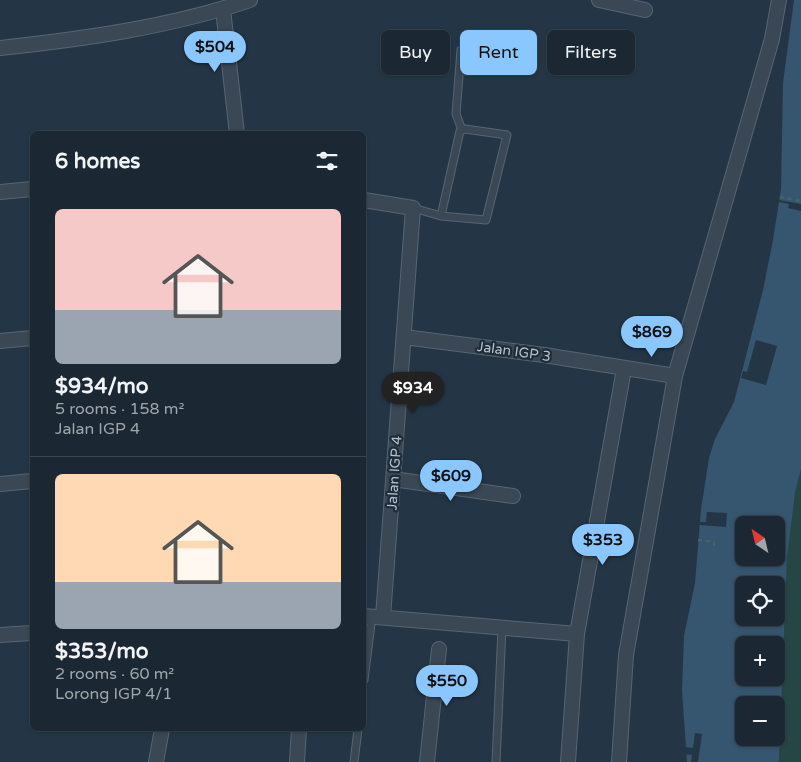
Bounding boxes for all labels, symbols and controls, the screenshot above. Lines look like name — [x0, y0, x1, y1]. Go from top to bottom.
pin: $504 — [185, 30, 245, 73]
chip: Buy — [381, 30, 450, 75]
chip: Rent — [460, 30, 537, 75]
chip: Filters — [547, 30, 635, 75]
text: $504 — [195, 37, 235, 57]
icon: filters — [313, 147, 341, 175]
text: 6 homes — [55, 149, 140, 174]
icon: home — [153, 241, 243, 331]
pin: $869 — [622, 316, 682, 358]
text: $869 — [632, 322, 672, 342]
street label: Jalan IGP 3 — [476, 338, 552, 365]
pin: $934 — [383, 372, 443, 414]
text: $934/mo — [55, 374, 149, 399]
text: $934 — [393, 378, 433, 398]
text: 5 rooms · 158 m² — [55, 399, 184, 419]
text: Jalan IGP 4 — [55, 419, 140, 439]
street label: Jalan IGP 4 — [383, 435, 406, 511]
pin: $609 — [421, 460, 481, 502]
text: $609 — [431, 466, 471, 486]
icon: home — [153, 507, 243, 597]
north arrow — [735, 516, 785, 566]
map controls — [735, 516, 785, 746]
pin: $353 — [573, 524, 633, 566]
text: $353 — [583, 530, 623, 550]
button: locate — [735, 576, 785, 626]
button: + — [735, 636, 785, 686]
text: $353/mo — [55, 639, 149, 664]
text: 2 rooms · 60 m² — [55, 664, 174, 684]
pin: $550 — [417, 664, 477, 707]
text: $550 — [427, 671, 467, 691]
text: Lorong IGP 4/1 — [55, 684, 172, 704]
button: − — [735, 696, 785, 746]

